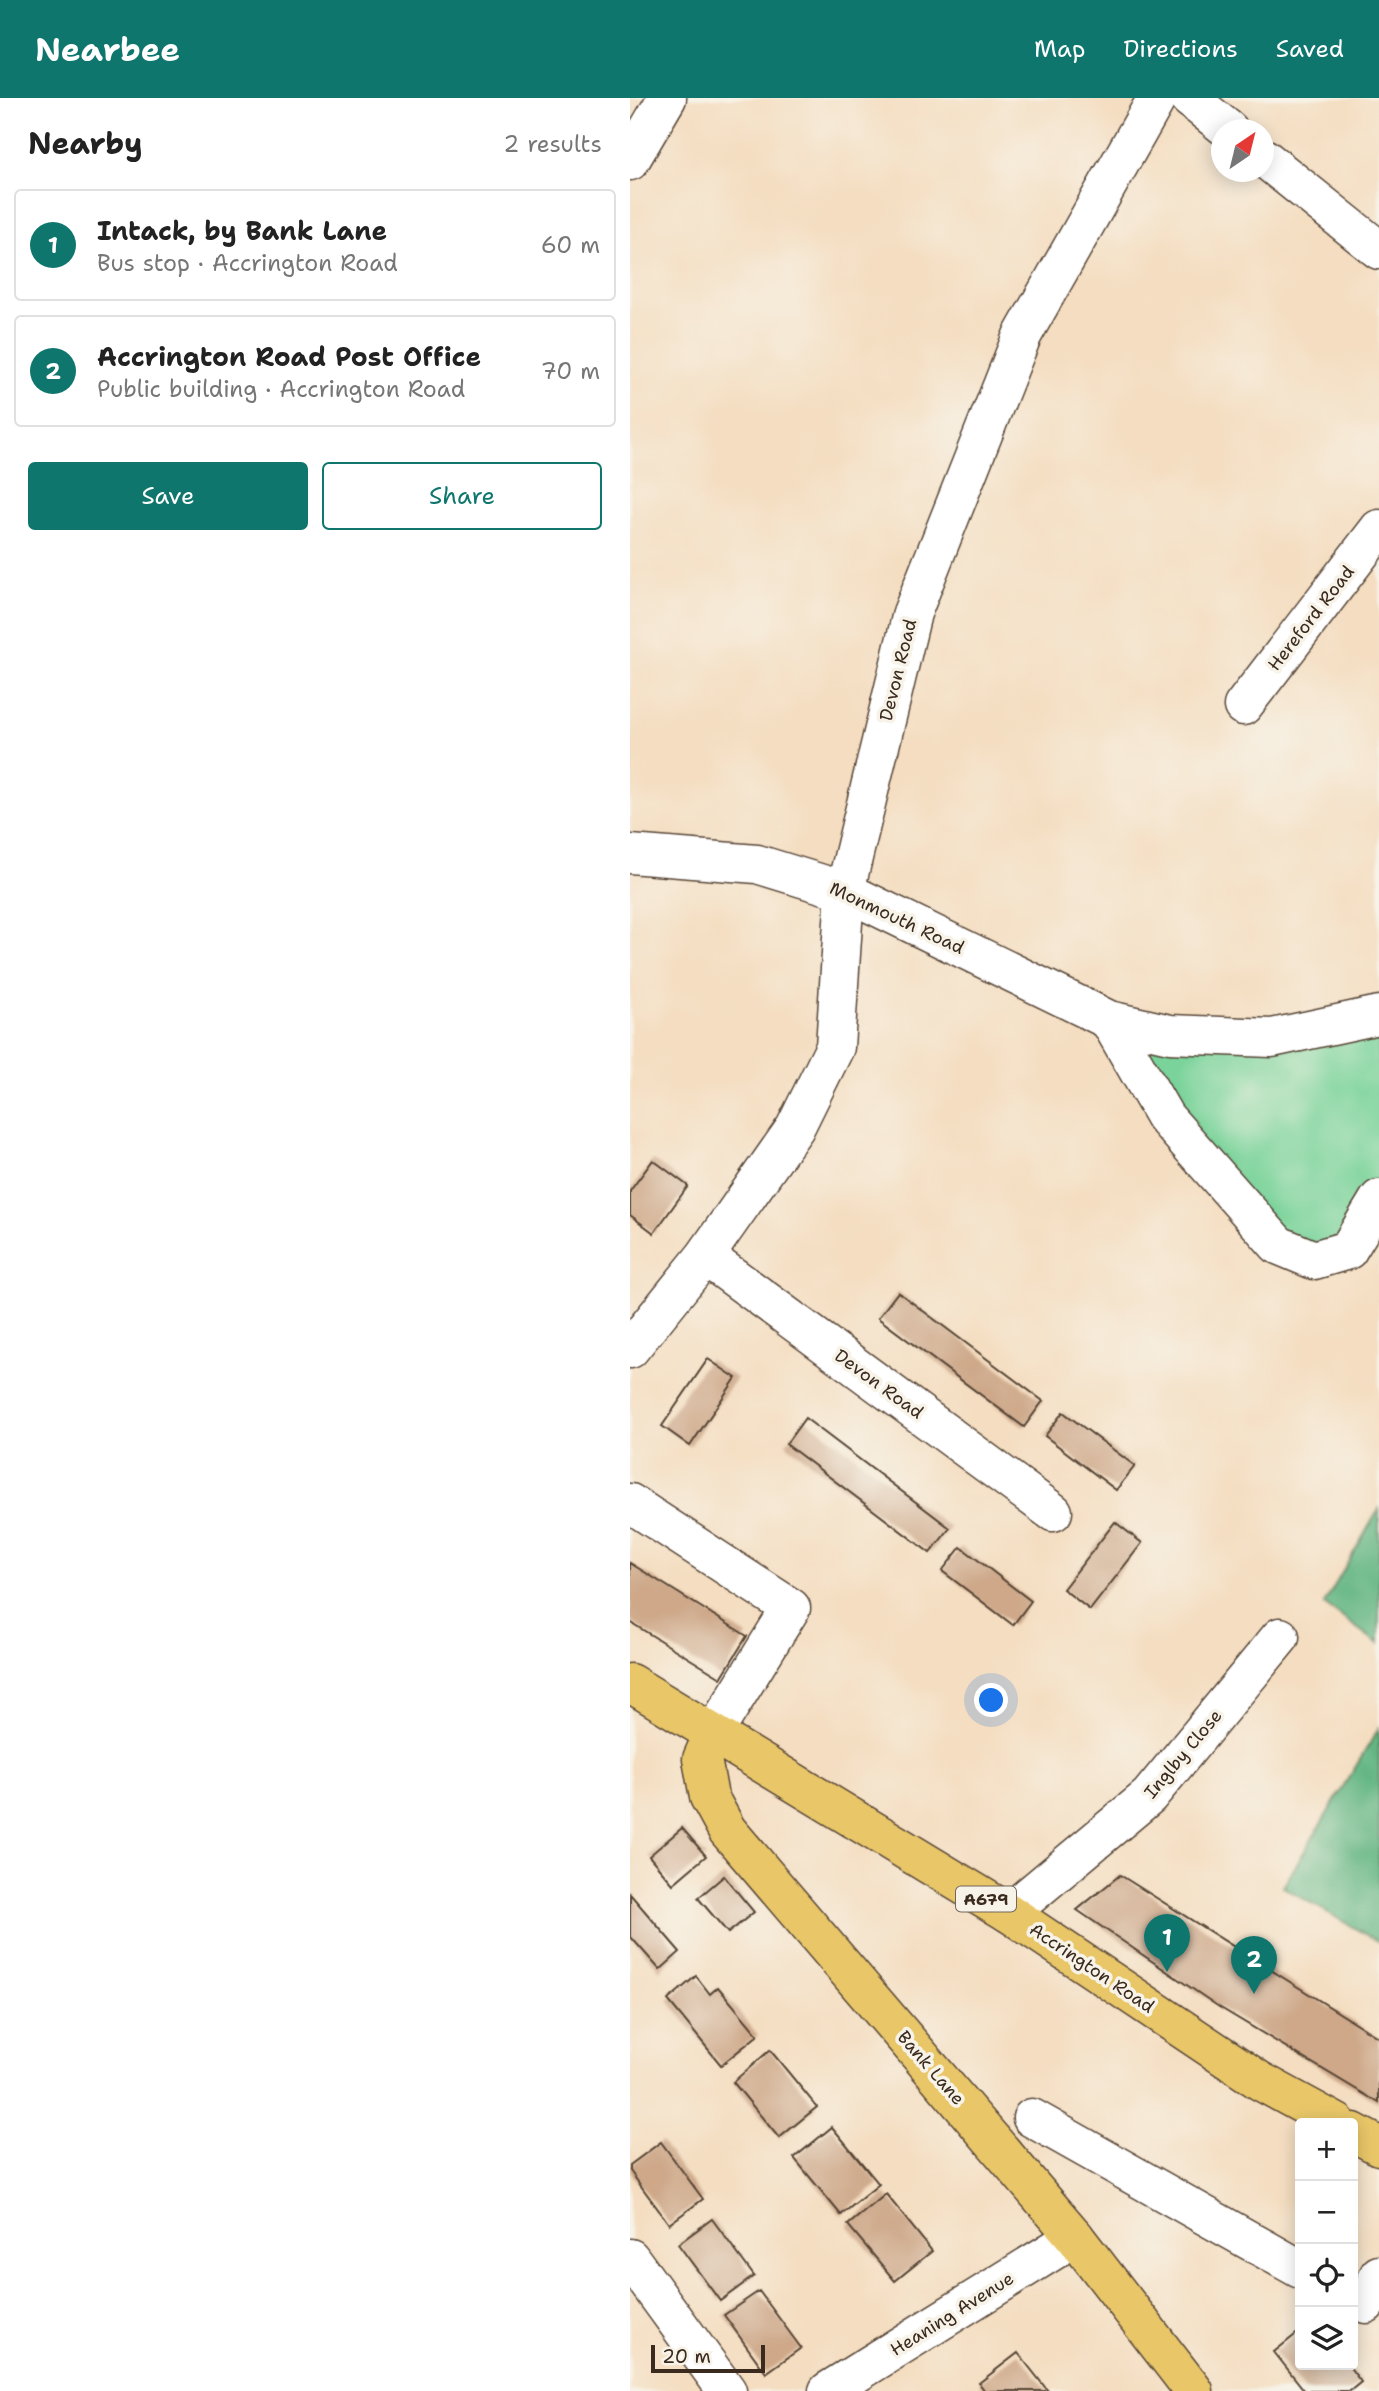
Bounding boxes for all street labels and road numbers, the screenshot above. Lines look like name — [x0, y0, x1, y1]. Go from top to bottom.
street label: Hereford Road — [1262, 560, 1360, 676]
street label: Devon Road — [874, 617, 922, 723]
street label: Monmouth Road — [826, 876, 968, 960]
street label: Devon Road — [830, 1344, 928, 1424]
street label: Inglby Close — [1139, 1704, 1227, 1804]
road number: A679 — [956, 1886, 1016, 1912]
street label: Accrington Road — [1025, 1917, 1159, 2019]
street label: Bank Lane — [892, 2026, 970, 2110]
street label: Heaning Avenue — [886, 2266, 1018, 2362]

